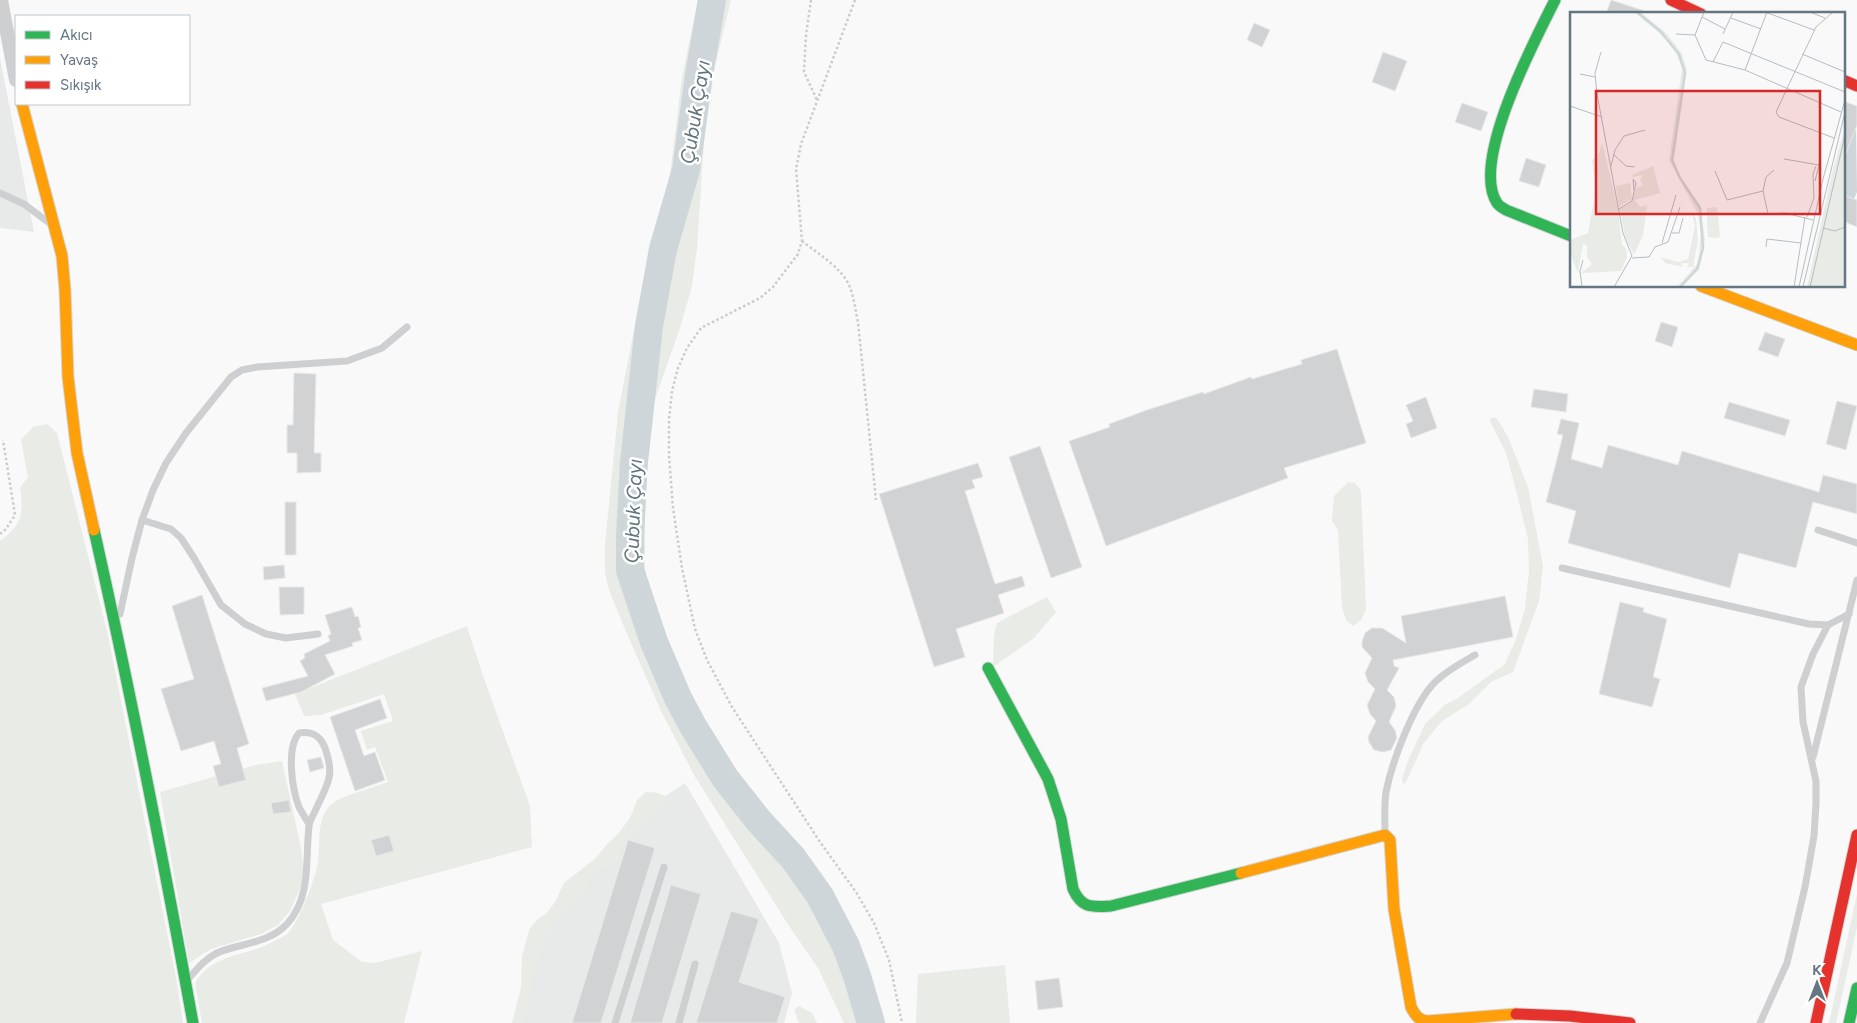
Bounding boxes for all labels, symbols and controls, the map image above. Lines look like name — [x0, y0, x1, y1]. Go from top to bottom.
inset map — [1570, 12, 1844, 288]
legend — [15, 15, 190, 105]
text: Akıcı — [60, 26, 93, 44]
text: Yavaş — [60, 51, 98, 69]
water label: Çubuk Çayı — [675, 59, 715, 165]
text: Sıkışık — [60, 76, 102, 94]
water label: Çubuk Çayı — [619, 458, 647, 564]
north arrow — [1792, 958, 1842, 1008]
text: K — [1812, 962, 1822, 979]

